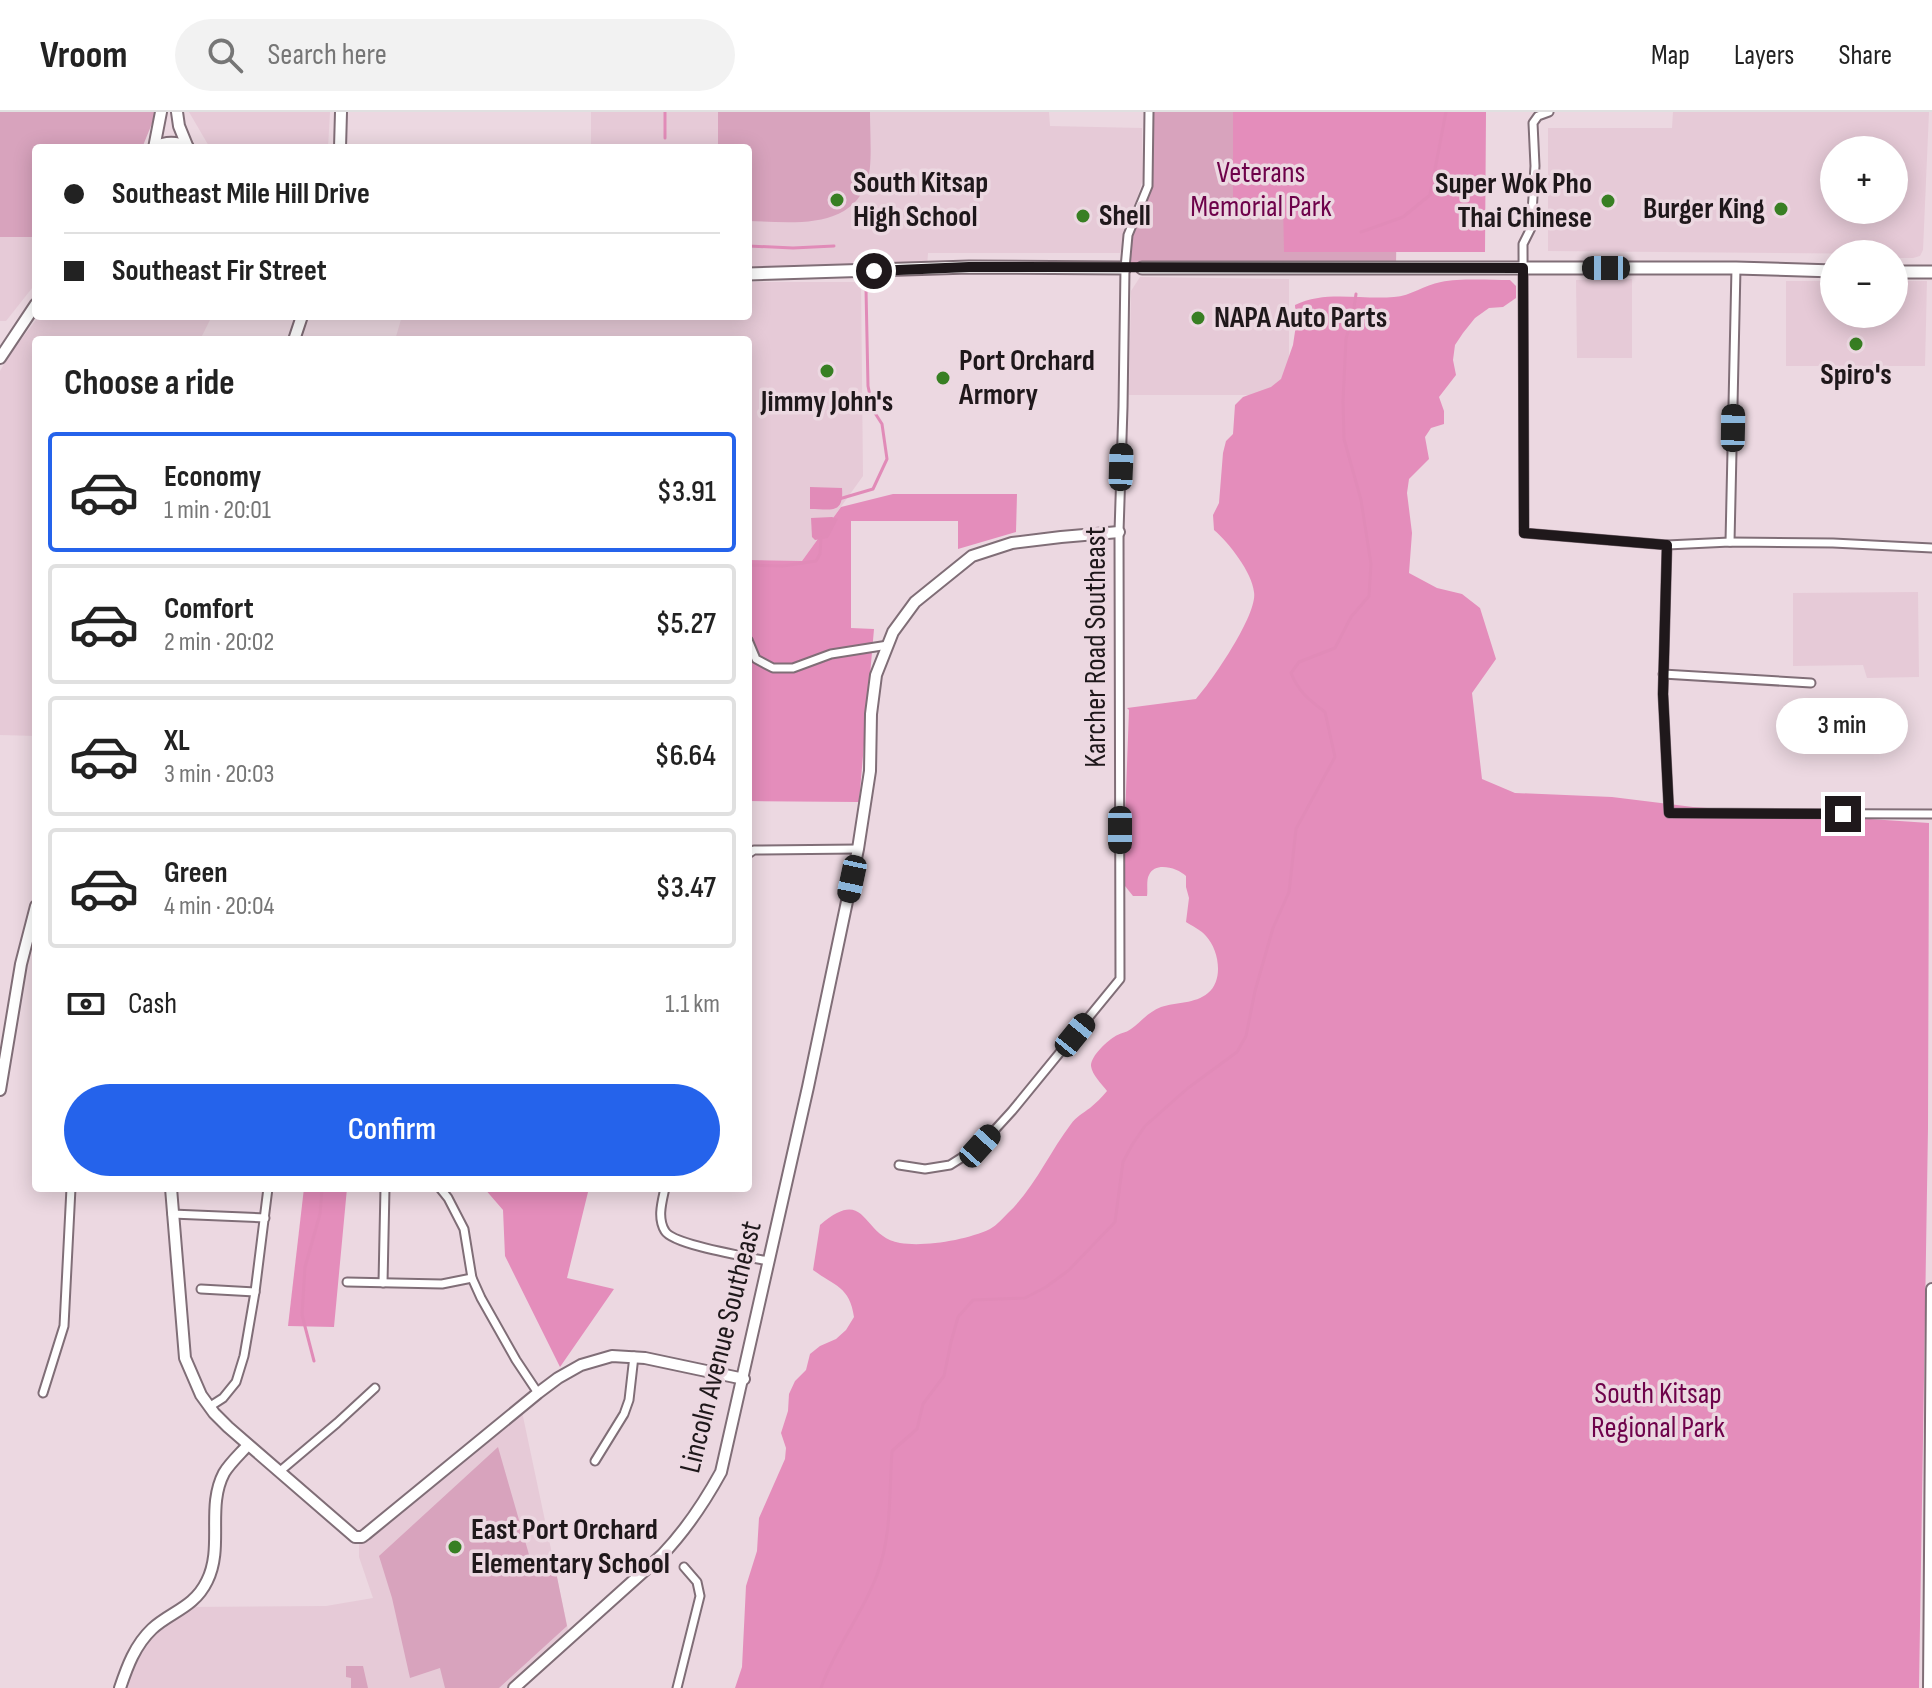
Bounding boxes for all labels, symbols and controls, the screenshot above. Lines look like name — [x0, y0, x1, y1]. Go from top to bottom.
search box — [175, 19, 735, 91]
text: Vroom — [40, 33, 127, 78]
icon: search — [203, 33, 247, 77]
text: Search here — [267, 37, 387, 73]
text: Map — [1651, 39, 1690, 72]
text: Layers — [1734, 39, 1794, 72]
text: Share — [1838, 39, 1892, 72]
map controls — [1820, 136, 1908, 328]
button: + — [1820, 136, 1908, 224]
park label: Veterans Memorial Park — [1190, 155, 1332, 225]
place label: South Kitsap High School — [853, 165, 988, 235]
place label: Super Wok Pho Thai Chinese — [1435, 166, 1592, 236]
text: Southeast Mile Hill Drive — [112, 176, 370, 212]
marker: South Kitsap High School — [828, 191, 846, 209]
place label: Burger King — [1643, 191, 1765, 227]
marker: Super Wok Pho Thai Chinese — [1599, 192, 1617, 210]
place label: Shell — [1099, 198, 1151, 234]
marker: Burger King — [1772, 200, 1790, 218]
marker: Shell — [1074, 207, 1092, 225]
button: − — [1820, 240, 1908, 328]
text: Southeast Fir Street — [112, 253, 327, 289]
route start — [856, 253, 892, 289]
car — [1582, 256, 1630, 280]
place label: NAPA Auto Parts — [1214, 300, 1387, 336]
marker: NAPA Auto Parts — [1189, 309, 1207, 327]
marker: Spiro's — [1847, 335, 1865, 353]
place label: Port Orchard Armory — [958, 343, 1095, 413]
place label: Spiro's — [1820, 357, 1892, 393]
text: Choose a ride — [64, 362, 235, 405]
marker: Jimmy John's — [818, 362, 836, 380]
marker: Port Orchard Armory — [934, 369, 952, 387]
place label: Jimmy John's — [760, 384, 893, 420]
car — [1721, 404, 1745, 452]
car — [1108, 443, 1134, 491]
icon: car — [68, 456, 140, 528]
text: Economy — [164, 459, 261, 495]
text: $3.91 — [657, 474, 716, 510]
text: 1 min · 20:01 — [164, 495, 271, 526]
street label: Karcher Road Southeast — [1078, 526, 1114, 768]
icon: car — [68, 588, 140, 660]
text: Comfort — [164, 591, 254, 627]
text: $5.27 — [656, 606, 716, 642]
text: 2 min · 20:02 — [164, 627, 274, 658]
callout: 3 min — [1777, 698, 1909, 754]
text: 3 min — [1818, 710, 1866, 741]
icon: car — [68, 720, 140, 792]
text: XL — [164, 723, 190, 759]
text: $6.64 — [654, 738, 716, 774]
text: 3 min · 20:03 — [164, 759, 275, 790]
route end — [1825, 796, 1861, 832]
car — [1108, 806, 1132, 854]
icon: car — [68, 852, 140, 924]
car — [835, 853, 869, 905]
text: Green — [164, 855, 228, 891]
text: $3.47 — [656, 870, 716, 906]
text: 4 min · 20:04 — [164, 891, 274, 922]
icon: cash — [64, 982, 108, 1026]
text: Cash — [128, 986, 177, 1022]
text: 1.1 km — [665, 989, 720, 1020]
car — [1051, 1009, 1099, 1061]
button: Confirm — [64, 1084, 720, 1176]
car — [955, 1120, 1005, 1172]
street label: Lincoln Avenue Southeast — [672, 1217, 770, 1477]
park label: South Kitsap Regional Park — [1591, 1376, 1726, 1446]
place label: East Port Orchard Elementary School — [471, 1512, 670, 1582]
marker: East Port Orchard Elementary School — [446, 1538, 464, 1556]

